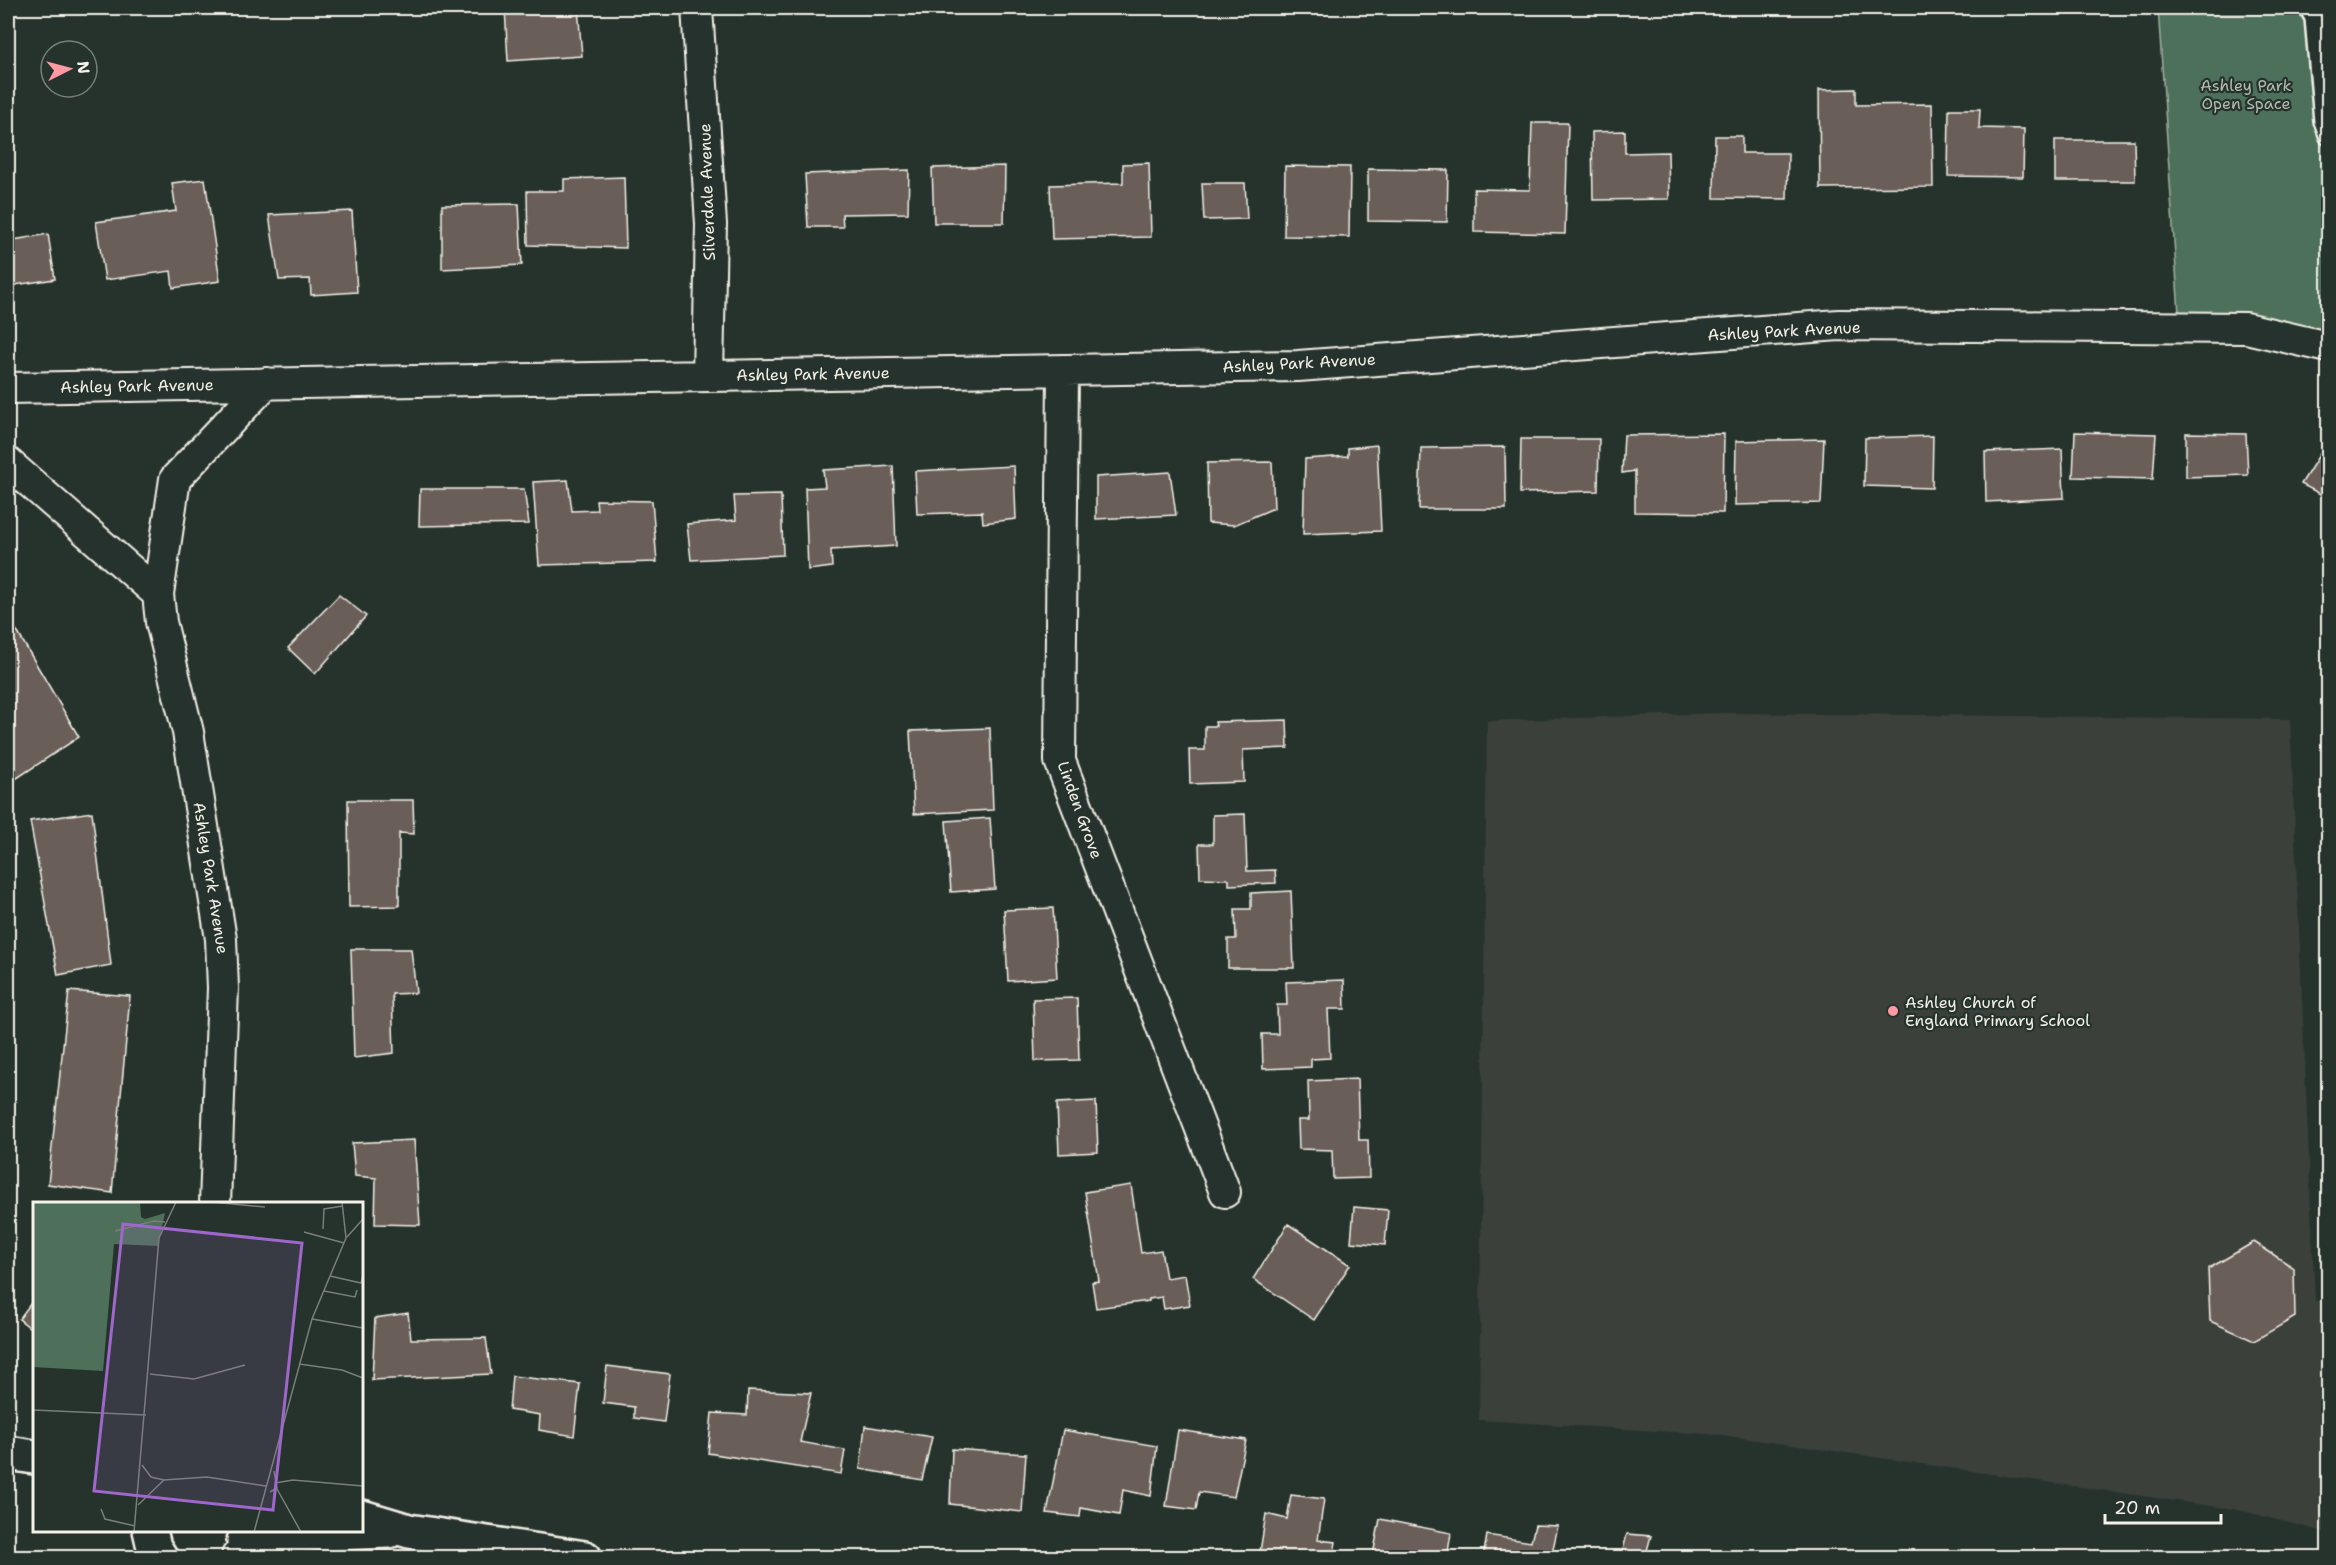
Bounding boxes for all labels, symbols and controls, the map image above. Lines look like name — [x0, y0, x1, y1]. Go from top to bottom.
north arrow — [39, 39, 99, 99]
text: N — [72, 60, 95, 75]
park label: Ashley Park Open Space — [2200, 75, 2292, 114]
street label: Silverdale Avenue — [694, 123, 720, 261]
street label: Ashley Park Avenue — [1707, 316, 1861, 346]
street label: Ashley Park Avenue — [1222, 348, 1376, 378]
street label: Ashley Park Avenue — [736, 362, 890, 386]
street label: Ashley Park Avenue — [60, 374, 214, 398]
street label: Linden Grove — [1053, 758, 1107, 862]
street label: Ashley Park Avenue — [189, 801, 233, 955]
place label: Ashley Church of England Primary School — [1905, 992, 2090, 1031]
marker: Ashley Church of England Primary School — [1886, 1004, 1900, 1018]
inset map — [33, 1202, 363, 1532]
scale bar — [2105, 1487, 2220, 1525]
text: 20 m — [2114, 1496, 2160, 1520]

